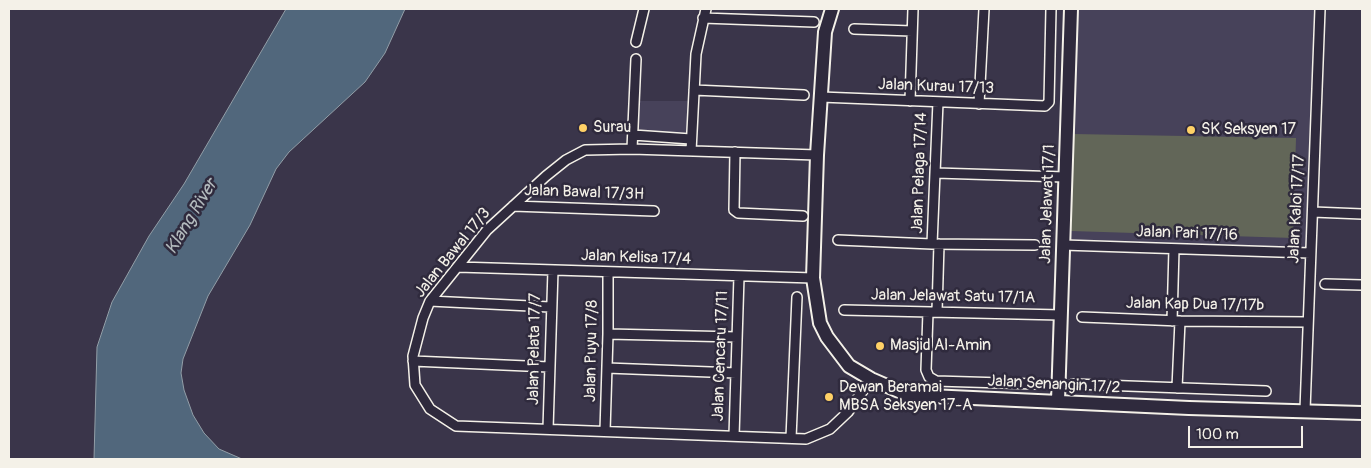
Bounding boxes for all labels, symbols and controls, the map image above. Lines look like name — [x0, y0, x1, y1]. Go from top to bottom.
street label: Jalan Kurau 17/13 — [878, 75, 994, 99]
street label: Jalan Pelaga 17/14 — [908, 112, 932, 234]
place label: Surau — [593, 118, 631, 138]
place label: SK Seksyen 17 — [1201, 120, 1296, 140]
marker: Surau — [577, 122, 589, 134]
marker: SK Seksyen 17 — [1185, 124, 1197, 136]
street label: Jalan Jelawat 17/1 — [1036, 144, 1060, 264]
street label: Jalan Kaloi 17/17 — [1285, 154, 1309, 264]
water label: Klang River — [161, 176, 223, 258]
street label: Jalan Bawal 17/3H — [524, 181, 644, 205]
street label: Jalan Bawal 17/3 — [411, 204, 495, 302]
street label: Jalan Pari 17/16 — [1136, 223, 1238, 245]
street label: Jalan Kelisa 17/4 — [580, 246, 692, 270]
street label: Jalan Jelawat Satu 17/1A — [871, 286, 1035, 308]
street label: Jalan Cencaru 17/11 — [709, 290, 733, 422]
street label: Jalan Pelata 17/7 — [524, 293, 546, 405]
street label: Jalan Kap Dua 17/17b — [1126, 294, 1264, 316]
street label: Jalan Puyu 17/8 — [582, 300, 602, 402]
place label: Masjid Al-Amin — [890, 336, 991, 356]
marker: Masjid Al-Amin — [874, 340, 886, 352]
street label: Jalan Senangin 17/2 — [987, 372, 1121, 398]
place label: Dewan Beramai MBSA Seksyen 17-A — [839, 378, 973, 416]
marker: Dewan Beramai MBSA Seksyen 17-A — [823, 391, 835, 403]
scale bar — [1191, 416, 1306, 448]
text: 100 m — [1196, 425, 1239, 444]

